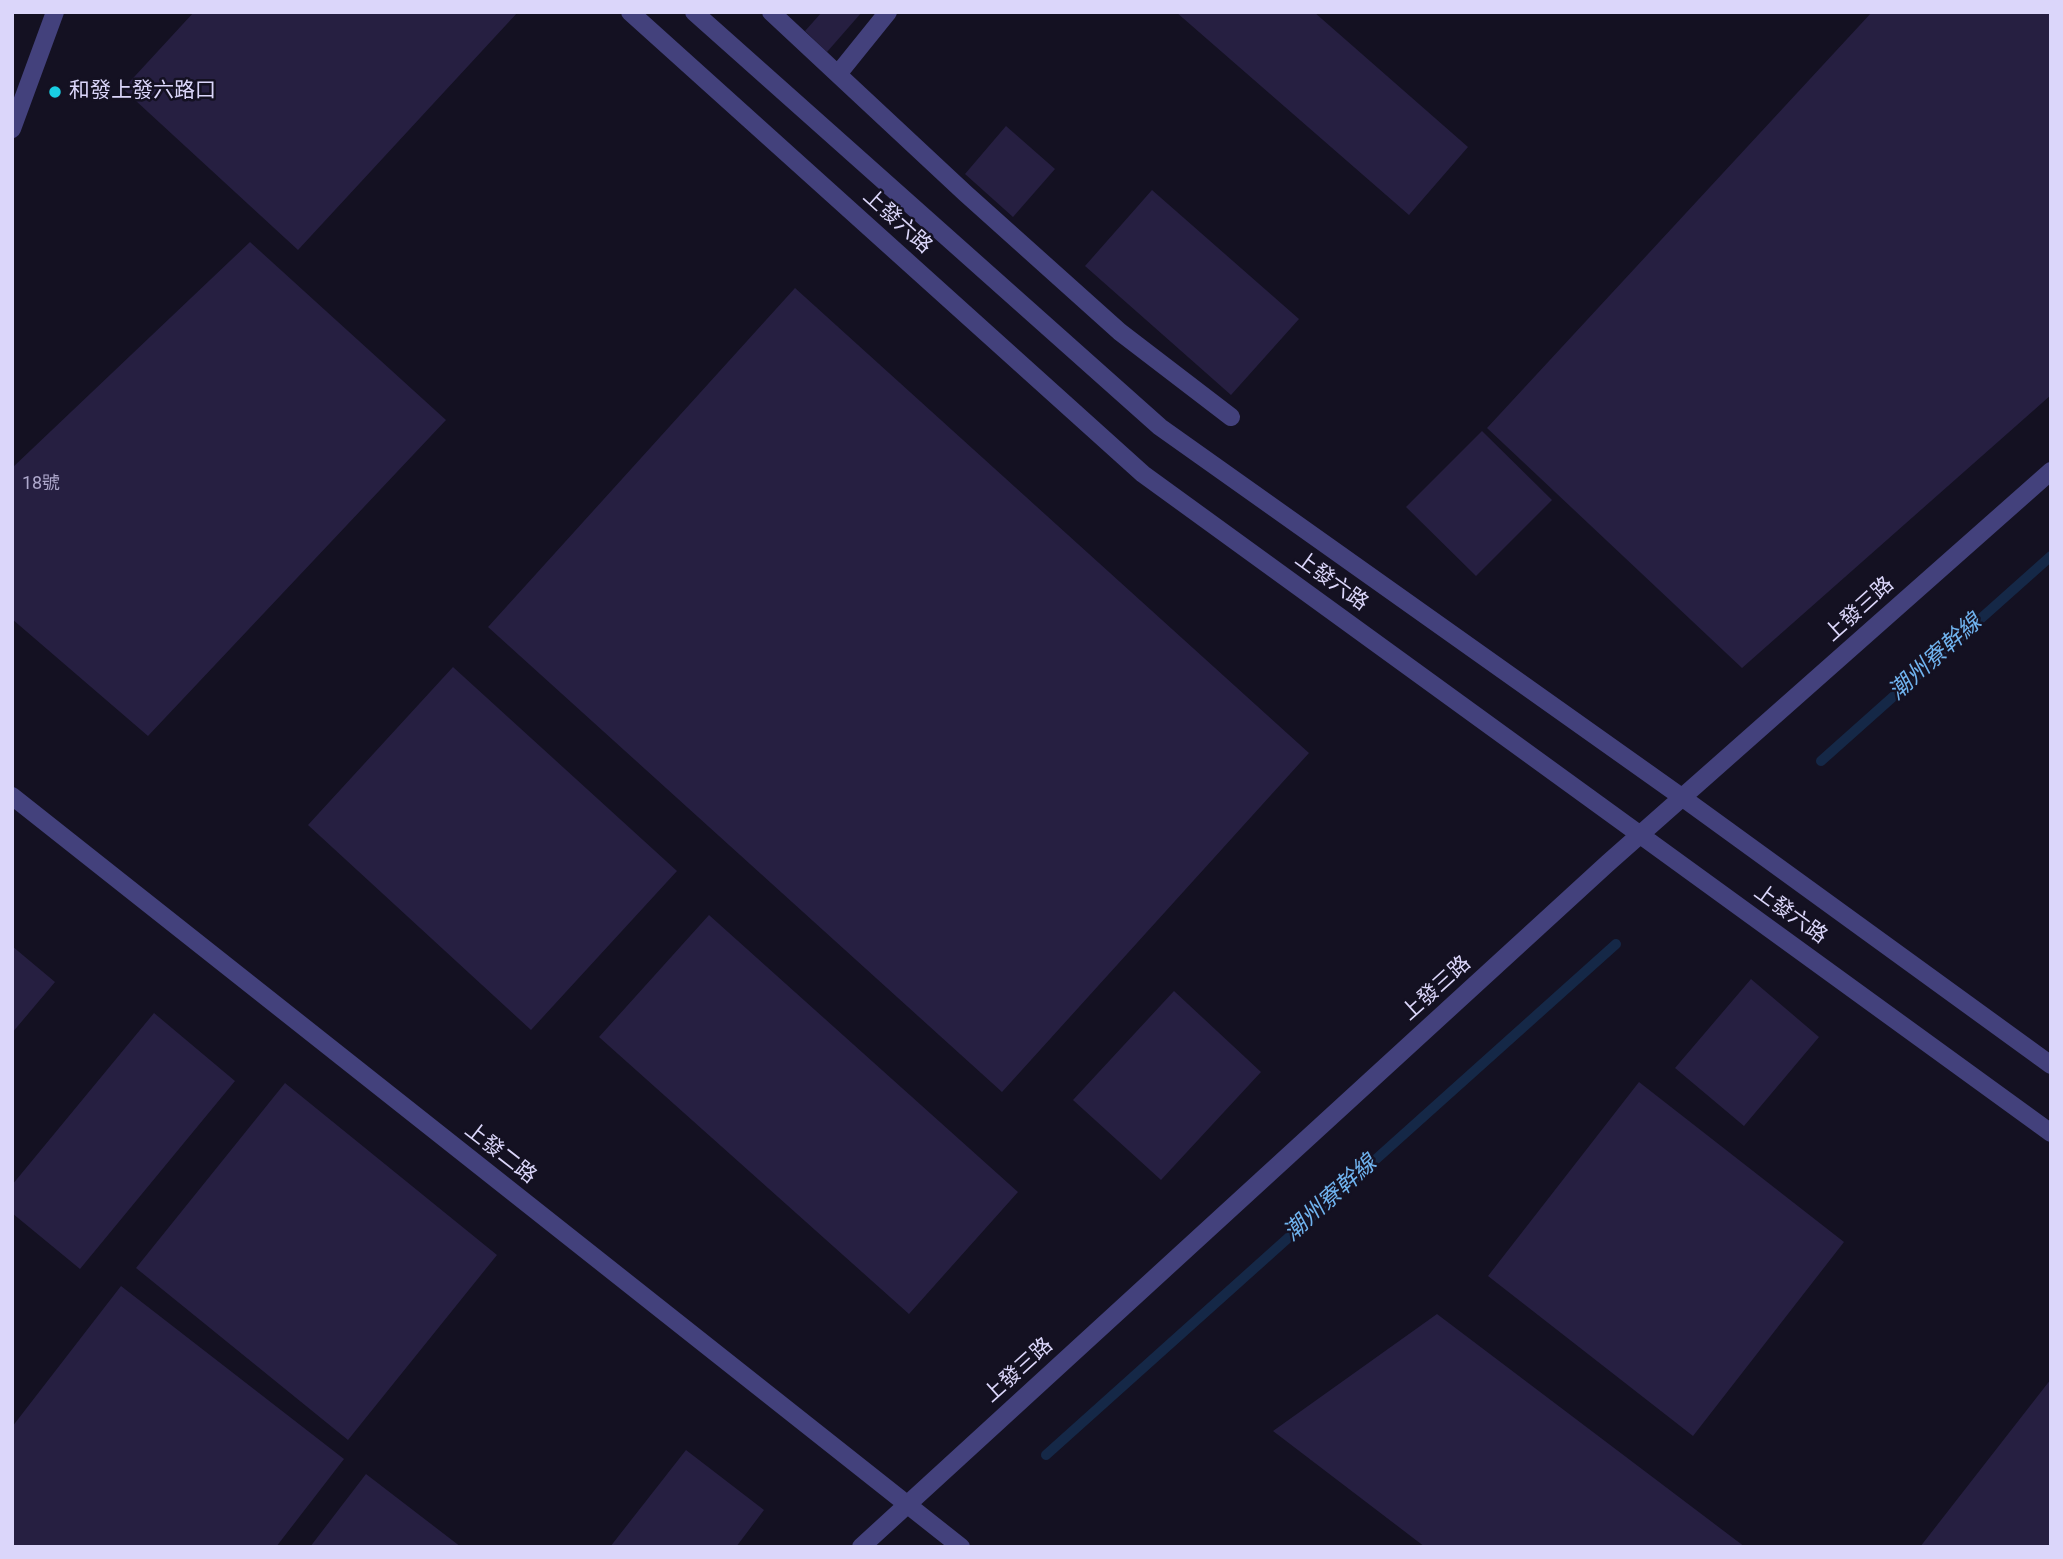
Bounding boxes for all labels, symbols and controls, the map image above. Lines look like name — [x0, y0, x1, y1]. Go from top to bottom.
place label: 和發上發六路口 — [69, 79, 216, 105]
marker: 和發上發六路口 — [47, 84, 63, 100]
street label: 上發六路 — [857, 185, 937, 259]
house number: 18號 — [22, 473, 60, 495]
street label: 上發六路 — [1290, 547, 1372, 617]
street label: 上發三路 — [1820, 573, 1900, 647]
water label: 潮州寮幹線 — [1884, 609, 1988, 707]
street label: 上發六路 — [1749, 880, 1831, 950]
street label: 上發三路 — [1397, 952, 1477, 1026]
street label: 上發二路 — [459, 1118, 541, 1190]
water label: 潮州寮幹線 — [1279, 1150, 1383, 1248]
street label: 上發三路 — [979, 1334, 1059, 1408]

